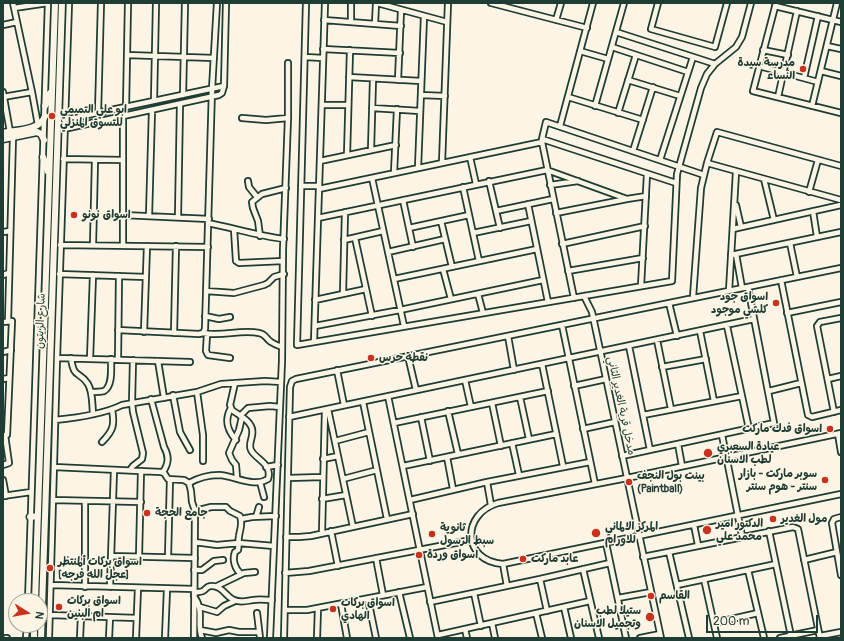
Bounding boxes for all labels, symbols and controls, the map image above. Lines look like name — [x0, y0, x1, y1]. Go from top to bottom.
place label: مدرسة سيدة النساء — [738, 56, 795, 82]
marker: مدرسة سيدة النساء — [798, 64, 808, 74]
place label: ابو علي التميمي للتسوق المنزلي — [60, 103, 127, 129]
marker: ابو علي التميمي للتسوق المنزلي — [47, 111, 57, 121]
place label: اسواق نونو — [82, 208, 131, 222]
marker: اسواق نونو — [69, 210, 79, 220]
place label: اسواق جود كلشي موجود — [711, 290, 768, 316]
street label: شارع الزيتون — [33, 293, 49, 349]
marker: اسواق جود كلشي موجود — [771, 298, 781, 308]
place label: نقطة حرس — [379, 351, 428, 365]
marker: نقطة حرس — [366, 353, 376, 363]
street label: مدخل قرية الغدير الثاني — [604, 355, 638, 457]
place label: اسواق فدك ماركت — [742, 422, 822, 436]
marker: اسواق فدك ماركت — [825, 424, 835, 434]
place label: عيادة السعبري لطب الاسنان — [717, 440, 779, 466]
marker: عيادة السعبري لطب الاسنان — [702, 447, 714, 459]
place label: سوبر ماركت - بازار سنتر - هوم سنتر — [739, 467, 817, 493]
place label: بينت بول النجف (Paintball) — [637, 469, 705, 495]
marker: سوبر ماركت - بازار سنتر - هوم سنتر — [820, 475, 830, 485]
marker: بينت بول النجف (Paintball) — [624, 477, 634, 487]
place label: جامع الحجة — [155, 506, 208, 520]
marker: جامع الحجة — [142, 508, 152, 518]
place label: مول الغدير — [781, 512, 827, 526]
marker: مول الغدير — [768, 514, 778, 524]
place label: الدكتور امير محمد علي — [716, 517, 763, 543]
place label: المركز الالماني للاورام — [605, 520, 658, 546]
place label: ثانوية سبط الرسول — [440, 521, 494, 547]
marker: الدكتور امير محمد علي — [701, 524, 713, 536]
marker: المركز الالماني للاورام — [590, 527, 602, 539]
marker: ثانوية سبط الرسول — [427, 529, 437, 539]
place label: اسواق وردة — [427, 548, 478, 562]
marker: اسواق وردة — [414, 550, 424, 560]
place label: عابد ماركت — [531, 552, 578, 566]
marker: عابد ماركت — [518, 554, 528, 564]
place label: اسواق بركات ألمنتظر [عجل الله فرجه] — [58, 555, 142, 581]
marker: اسواق بركات ألمنتظر [عجل الله فرجه] — [45, 563, 55, 573]
place label: القاسم — [659, 589, 690, 603]
marker: القاسم — [646, 591, 656, 601]
north arrow — [8, 593, 48, 633]
place label: اسواق بركات ام البنين — [67, 594, 121, 620]
place label: اسواق بركات الهادي — [341, 596, 395, 622]
marker: اسواق بركات ام البنين — [54, 602, 64, 612]
marker: اسواق بركات الهادي — [328, 604, 338, 614]
place label: ستيلا لطب وتجميل الاسنان — [574, 604, 641, 630]
scale bar — [708, 607, 820, 633]
text: N — [32, 610, 46, 620]
marker: ستيلا لطب وتجميل الاسنان — [644, 611, 656, 623]
text: 200 m — [713, 614, 749, 629]

